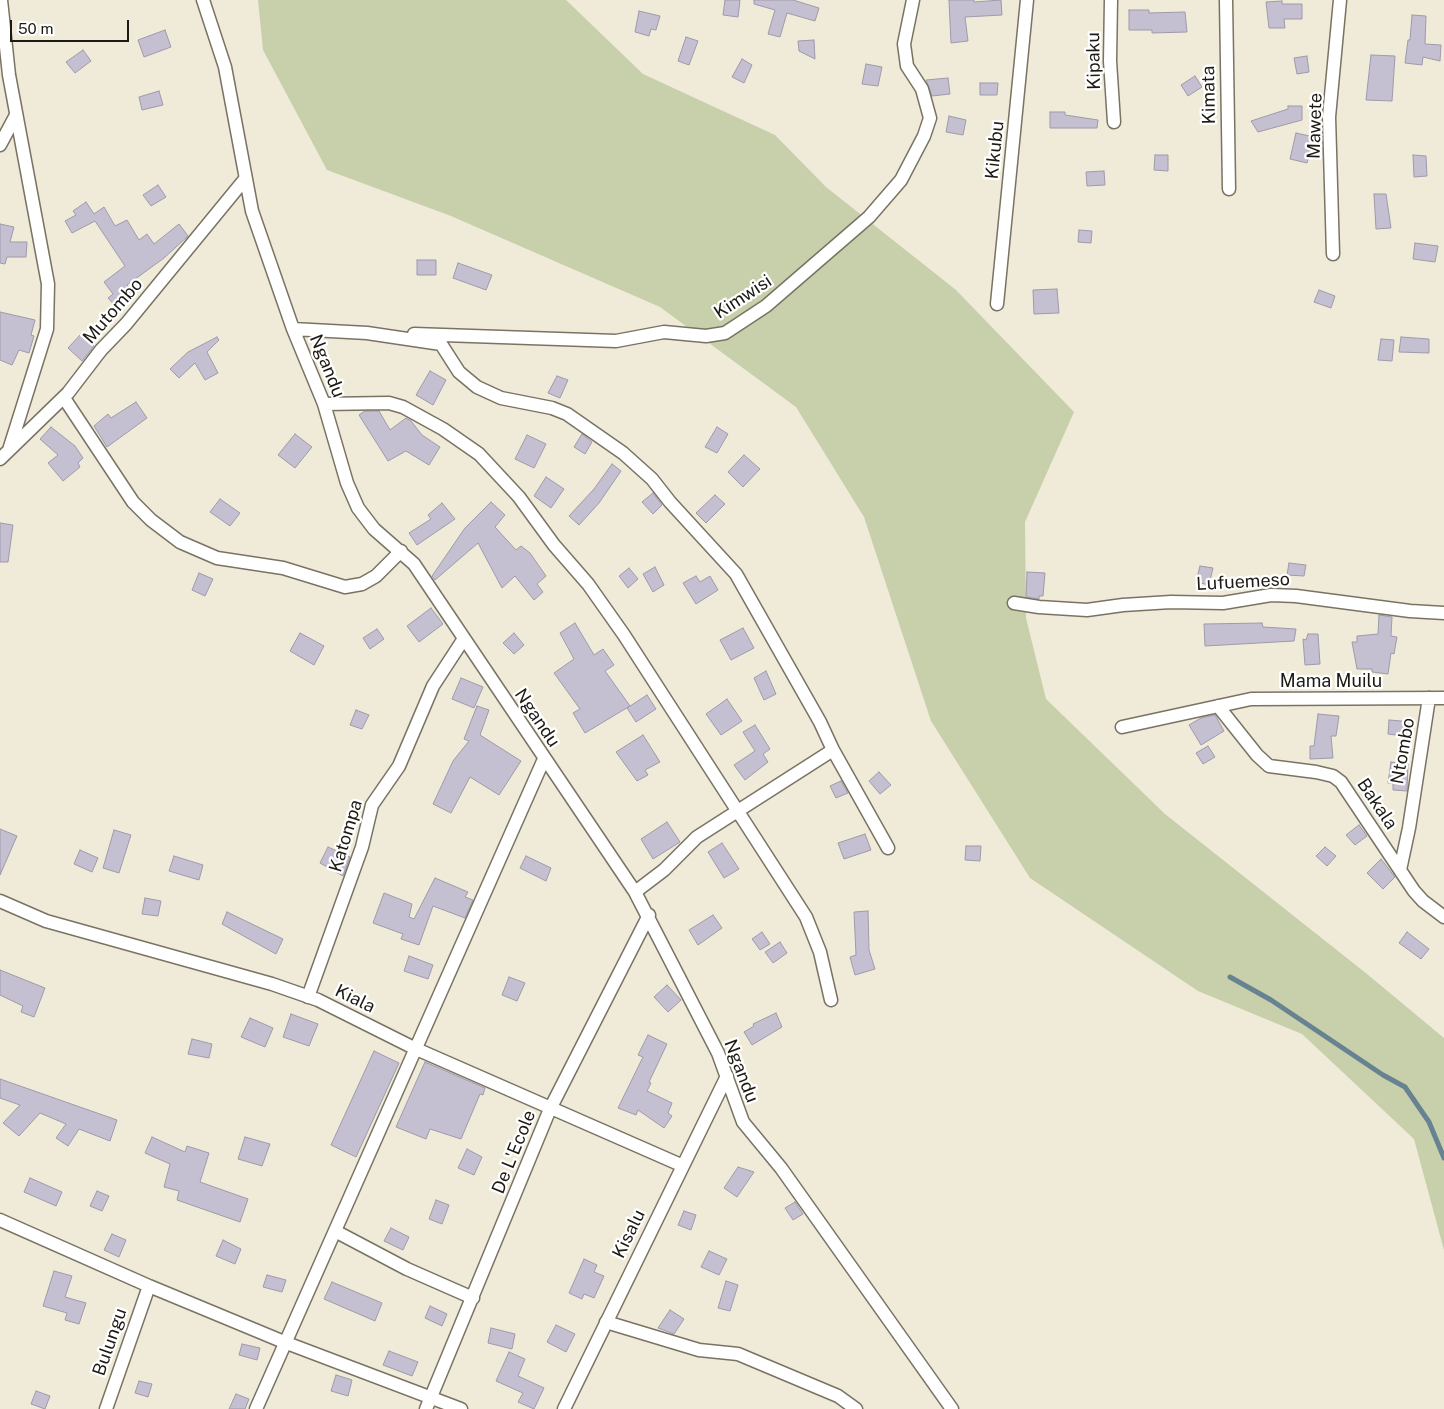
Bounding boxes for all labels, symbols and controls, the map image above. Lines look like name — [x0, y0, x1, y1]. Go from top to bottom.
scale bar — [12, 10, 131, 42]
text: 50 m — [18, 20, 53, 37]
street label: Kipaku — [1083, 32, 1105, 90]
street label: Kimata — [1198, 65, 1220, 125]
street label: Mawete — [1303, 93, 1327, 159]
street label: Kikubu — [981, 120, 1009, 180]
street label: Kimwisi — [710, 270, 776, 324]
street label: Mutombo — [79, 274, 147, 348]
street label: Ngandu — [305, 331, 349, 401]
street label: Lufuemeso — [1196, 569, 1290, 595]
street label: Mama Muilu — [1280, 670, 1382, 692]
street label: Ngandu — [510, 685, 564, 751]
street label: Ntombo — [1387, 716, 1419, 786]
street label: Bakala — [1352, 774, 1402, 834]
street label: Katompa — [325, 797, 367, 875]
street label: Kiala — [331, 980, 379, 1018]
street label: Ngandu — [719, 1036, 763, 1106]
street label: De L'Ecole — [487, 1107, 541, 1197]
street label: Kisalu — [608, 1206, 650, 1262]
street label: Bulungu — [88, 1305, 132, 1379]

